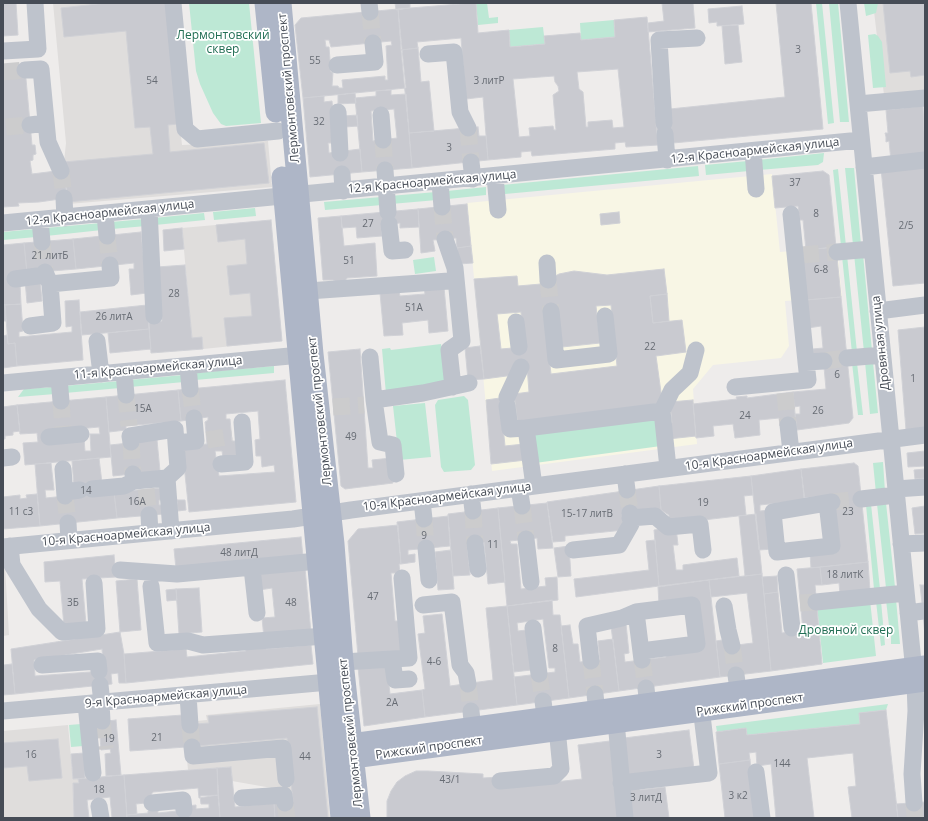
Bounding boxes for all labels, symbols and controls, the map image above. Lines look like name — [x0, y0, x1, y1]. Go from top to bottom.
street label: Лермонтовский проспект — [275, 13, 303, 163]
park label: Лермонтовский сквер — [176, 29, 270, 57]
house number: 3 — [795, 44, 801, 56]
house number: 55 — [309, 55, 321, 67]
house number: 54 — [146, 75, 158, 87]
house number: 3 литР — [473, 75, 505, 87]
house number: 32 — [313, 116, 325, 128]
street label: 12-я Красноармейская улица — [670, 135, 840, 167]
house number: 3 — [446, 142, 452, 154]
street label: 12-я Красноармейская улица — [347, 167, 517, 197]
house number: 37 — [789, 177, 801, 189]
street label: 12-я Красноармейская улица — [25, 197, 195, 229]
house number: 8 — [813, 208, 819, 220]
house number: 27 — [362, 218, 374, 230]
house number: 2/5 — [898, 220, 914, 232]
house number: 21 литБ — [32, 250, 68, 262]
house number: 51 — [343, 255, 355, 267]
house number: 6-8 — [814, 264, 828, 276]
house number: 28 — [168, 288, 180, 300]
street label: Дровяная улица — [869, 295, 893, 391]
house number: 51А — [405, 302, 423, 314]
house number: 26 литА — [95, 311, 133, 323]
street label: Лермонтовский проспект — [305, 336, 335, 486]
house number: 22 — [644, 341, 656, 353]
street label: 11-я Красноармейская улица — [73, 353, 243, 383]
house number: 6 — [834, 369, 840, 381]
house number: 1 — [910, 373, 916, 385]
house number: 15А — [134, 403, 152, 415]
house number: 26 — [812, 405, 824, 417]
house number: 24 — [739, 410, 751, 422]
house number: 49 — [345, 431, 357, 443]
street label: 10-я Красноармейская улица — [684, 436, 854, 474]
street label: 10-я Красноармейская улица — [362, 480, 532, 514]
house number: 14 — [80, 485, 92, 497]
house number: 16А — [128, 496, 146, 508]
house number: 19 — [697, 497, 709, 509]
house number: 11 с3 — [9, 506, 33, 518]
house number: 23 — [842, 506, 854, 518]
house number: 15-17 литВ — [561, 508, 613, 520]
street label: 10-я Красноармейская улица — [41, 520, 211, 550]
house number: 9 — [421, 530, 427, 542]
house number: 11 — [487, 539, 499, 551]
house number: 48 литД — [220, 547, 258, 559]
house number: 18 литК — [827, 569, 863, 581]
house number: 47 — [367, 591, 379, 603]
house number: 3Б — [67, 597, 79, 609]
house number: 48 — [285, 597, 297, 609]
park label: Дровяной сквер — [799, 624, 893, 638]
house number: 8 — [552, 643, 558, 655]
house number: 4-6 — [427, 656, 441, 668]
street label: Лермонтовский проспект — [336, 658, 366, 808]
street label: 9-я Красноармейская улица — [84, 683, 248, 711]
street label: Рижский проспект — [696, 690, 804, 720]
house number: 2А — [386, 697, 398, 709]
house number: 21 — [151, 732, 163, 744]
house number: 19 — [103, 733, 115, 745]
street label: Рижский проспект — [375, 733, 483, 763]
house number: 16 — [25, 749, 37, 761]
house number: 3 — [656, 749, 662, 761]
house number: 44 — [299, 751, 311, 763]
house number: 144 — [773, 758, 791, 770]
house number: 43/1 — [440, 774, 460, 786]
house number: 18 — [93, 784, 105, 796]
house number: 3 к2 — [728, 790, 748, 802]
house number: 3 литД — [630, 792, 662, 804]

